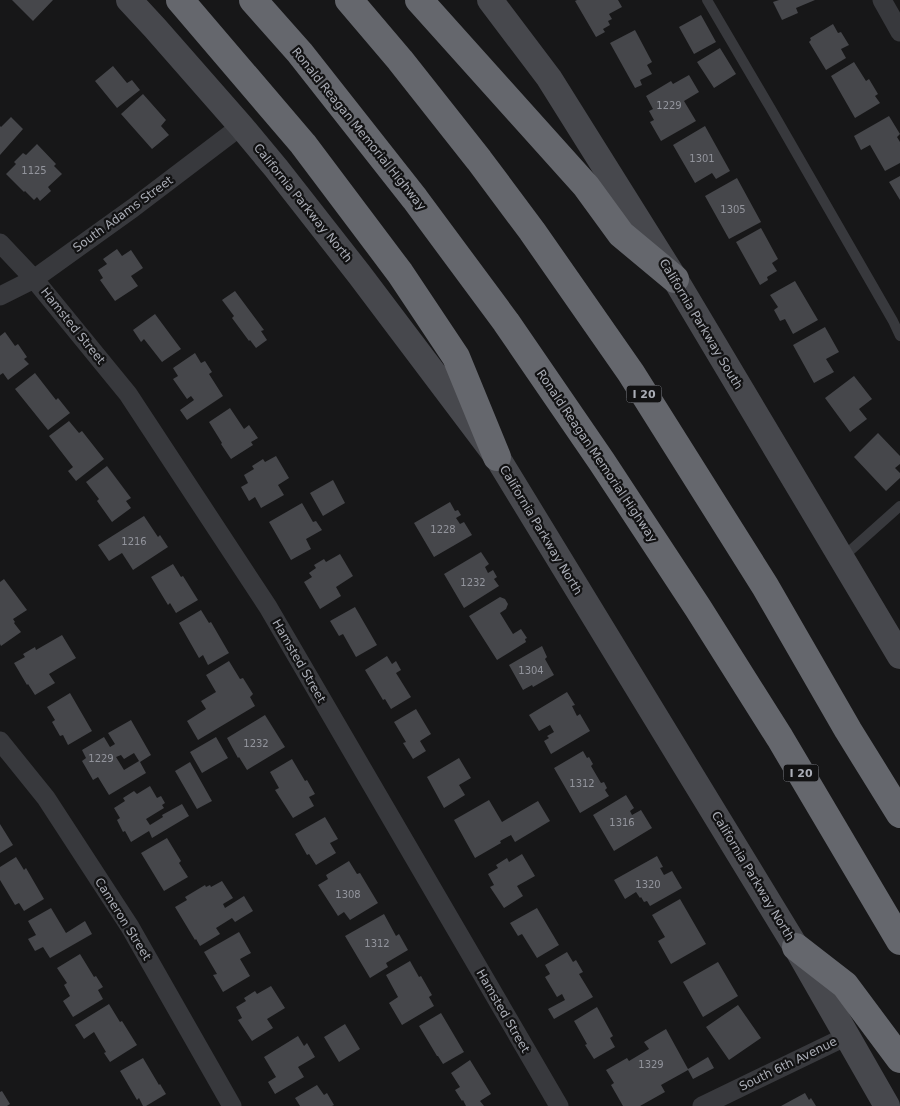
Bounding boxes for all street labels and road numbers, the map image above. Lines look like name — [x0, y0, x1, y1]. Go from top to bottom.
street label: Ronald Reagan Memorial Highway — [289, 45, 429, 213]
street label: California Parkway North — [251, 141, 355, 265]
street label: South Adams Street — [70, 173, 176, 255]
street label: California Parkway South — [656, 256, 746, 392]
street label: Hamsted Street — [38, 285, 108, 367]
street label: Ronald Reagan Memorial Highway — [534, 367, 660, 545]
road number: I 20 — [626, 386, 662, 402]
street label: California Parkway North — [497, 463, 585, 597]
street label: Hamsted Street — [269, 617, 329, 706]
road number: I 20 — [784, 764, 818, 781]
street label: California Parkway North — [709, 809, 797, 943]
street label: Cameron Street — [92, 875, 154, 963]
street label: Hamsted Street — [473, 967, 533, 1056]
street label: South 6th Avenue — [737, 1034, 839, 1094]

